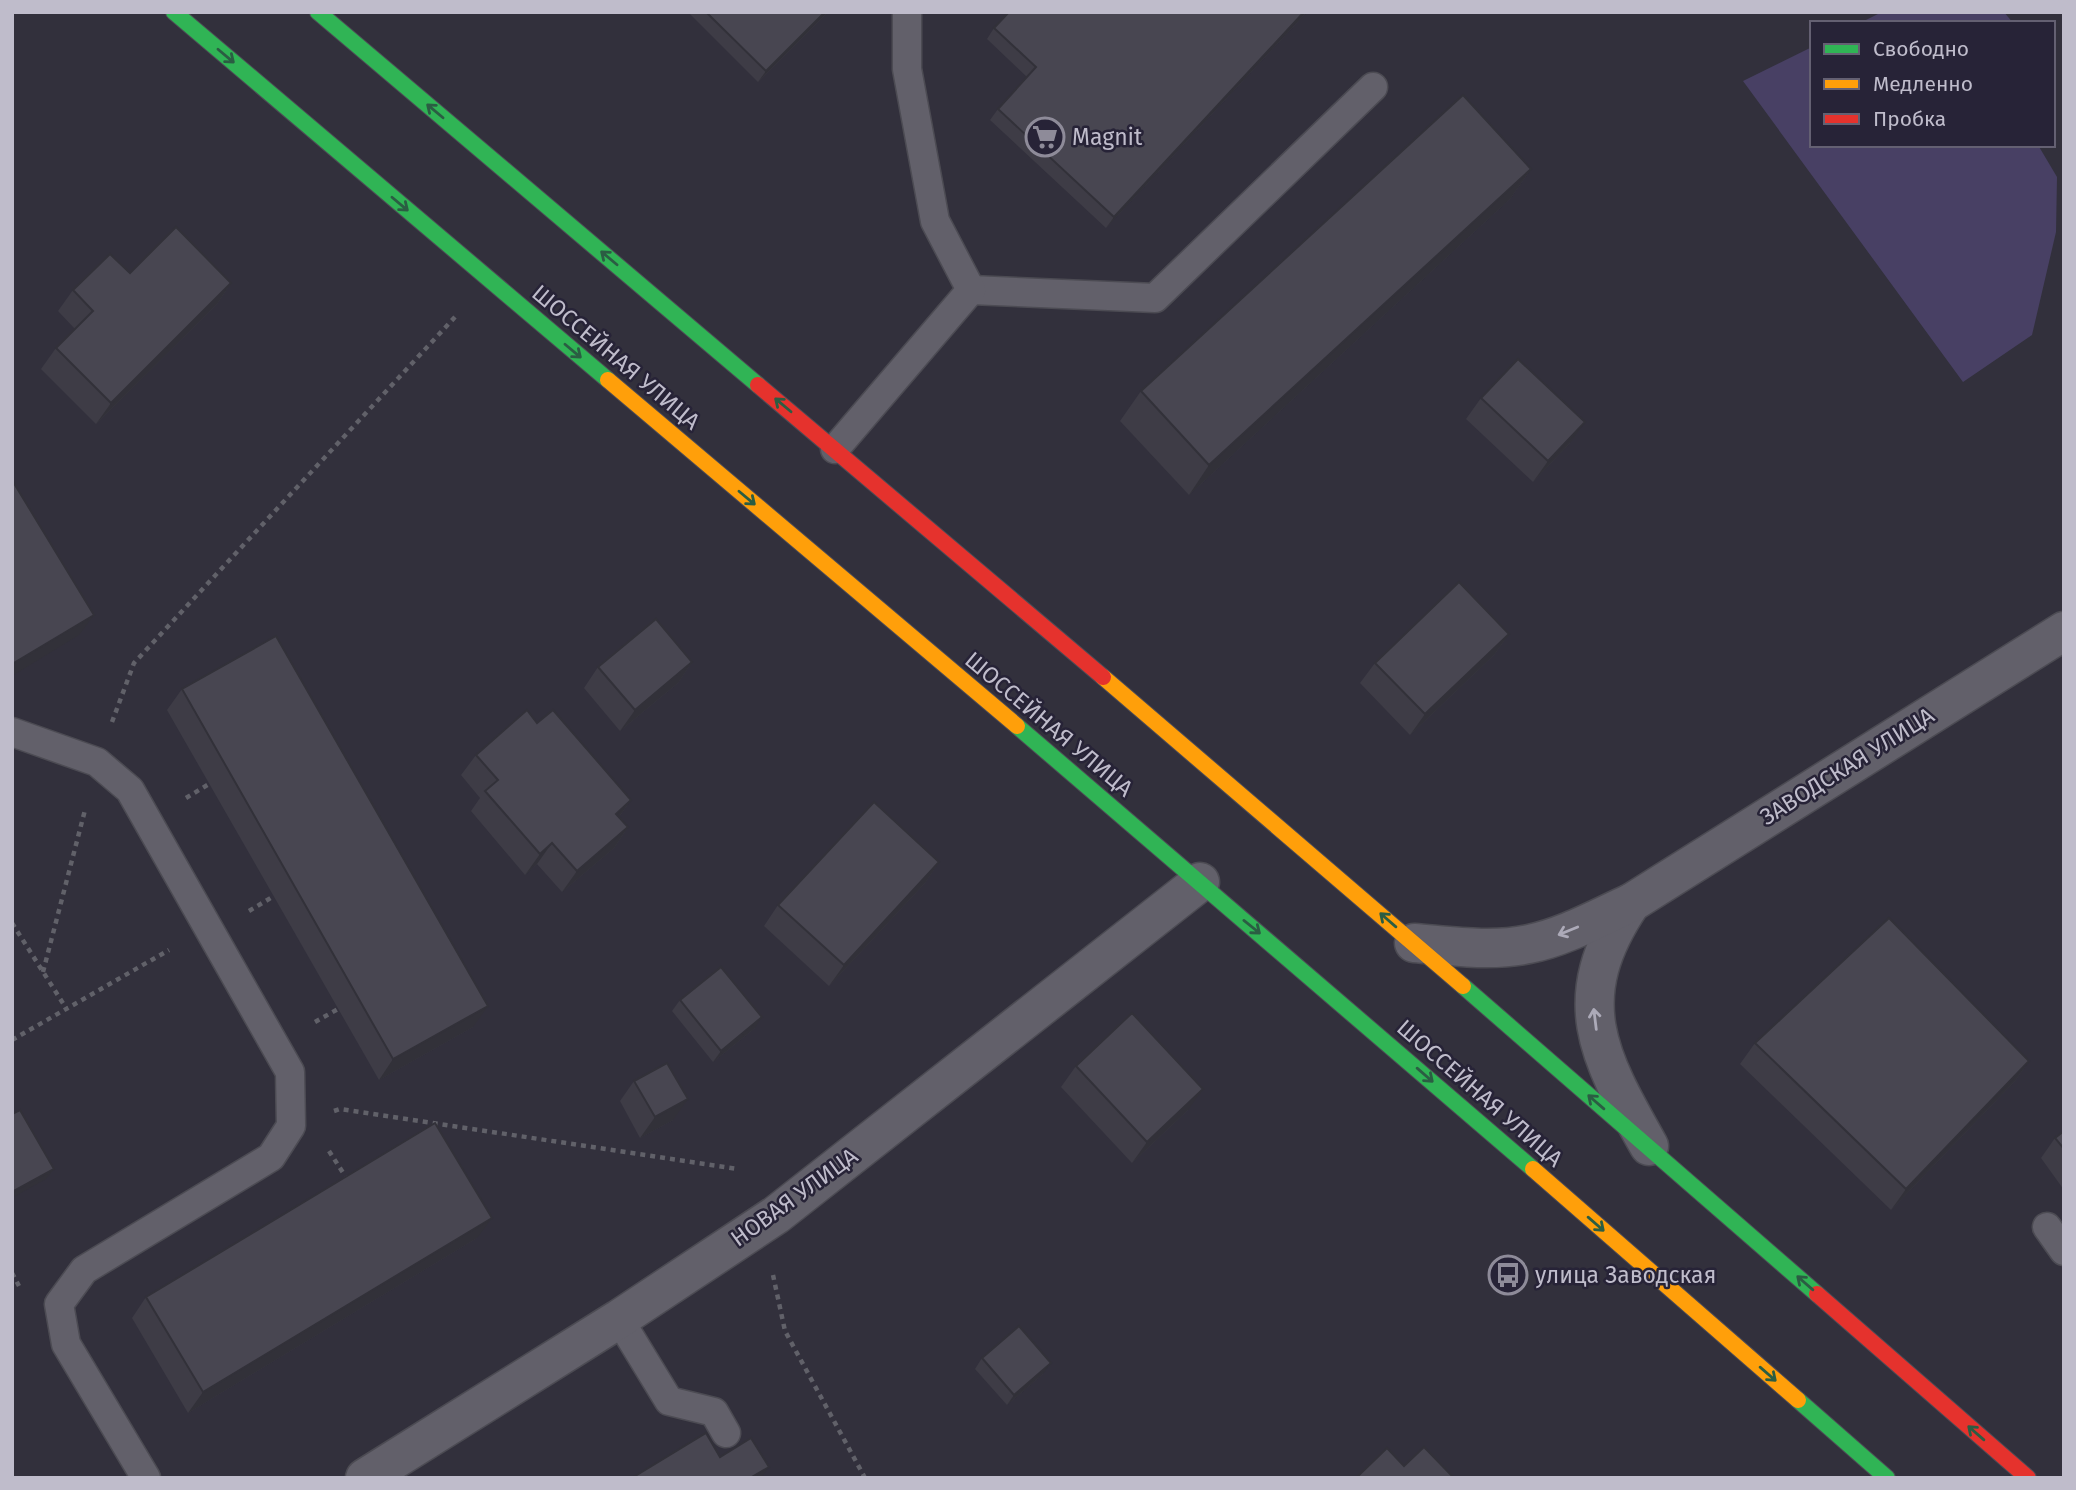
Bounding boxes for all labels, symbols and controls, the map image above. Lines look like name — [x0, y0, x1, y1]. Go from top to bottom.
legend — [1810, 21, 2055, 147]
text: Свободно — [1873, 36, 1969, 62]
one-way arrow — [217, 48, 235, 64]
text: Медленно — [1873, 71, 1973, 97]
one-way arrow — [427, 104, 445, 119]
text: Пробка — [1873, 106, 1946, 132]
supermarket icon: Magnit — [1024, 116, 1066, 158]
place label: Magnit — [1072, 123, 1143, 151]
one-way arrow — [390, 196, 408, 211]
one-way arrow — [600, 251, 618, 267]
street label: ШОССЕЙНАЯ УЛИЦА — [526, 279, 706, 436]
one-way arrow — [564, 343, 582, 359]
one-way arrow — [774, 397, 792, 413]
one-way arrow — [737, 490, 755, 506]
street label: ШОССЕЙНАЯ УЛИЦА — [959, 646, 1139, 803]
street label: ЗАВОДСКАЯ УЛИЦА — [1755, 701, 1940, 831]
one-way arrow — [1379, 912, 1397, 928]
one-way arrow — [1242, 919, 1261, 934]
one-way arrow — [1558, 925, 1580, 938]
one-way arrow — [1589, 1008, 1602, 1031]
street label: ШОССЕЙНАЯ УЛИЦА — [1391, 1013, 1569, 1173]
one-way arrow — [1415, 1067, 1433, 1083]
one-way arrow — [1588, 1094, 1606, 1110]
street label: НОВАЯ УЛИЦА — [725, 1141, 864, 1252]
one-way arrow — [1587, 1216, 1605, 1232]
bus stop icon: улица Заводская — [1487, 1254, 1529, 1296]
place label: улица Заводская — [1535, 1261, 1716, 1289]
one-way arrow — [1796, 1275, 1814, 1291]
one-way arrow — [1759, 1365, 1776, 1382]
one-way arrow — [1968, 1425, 1986, 1441]

